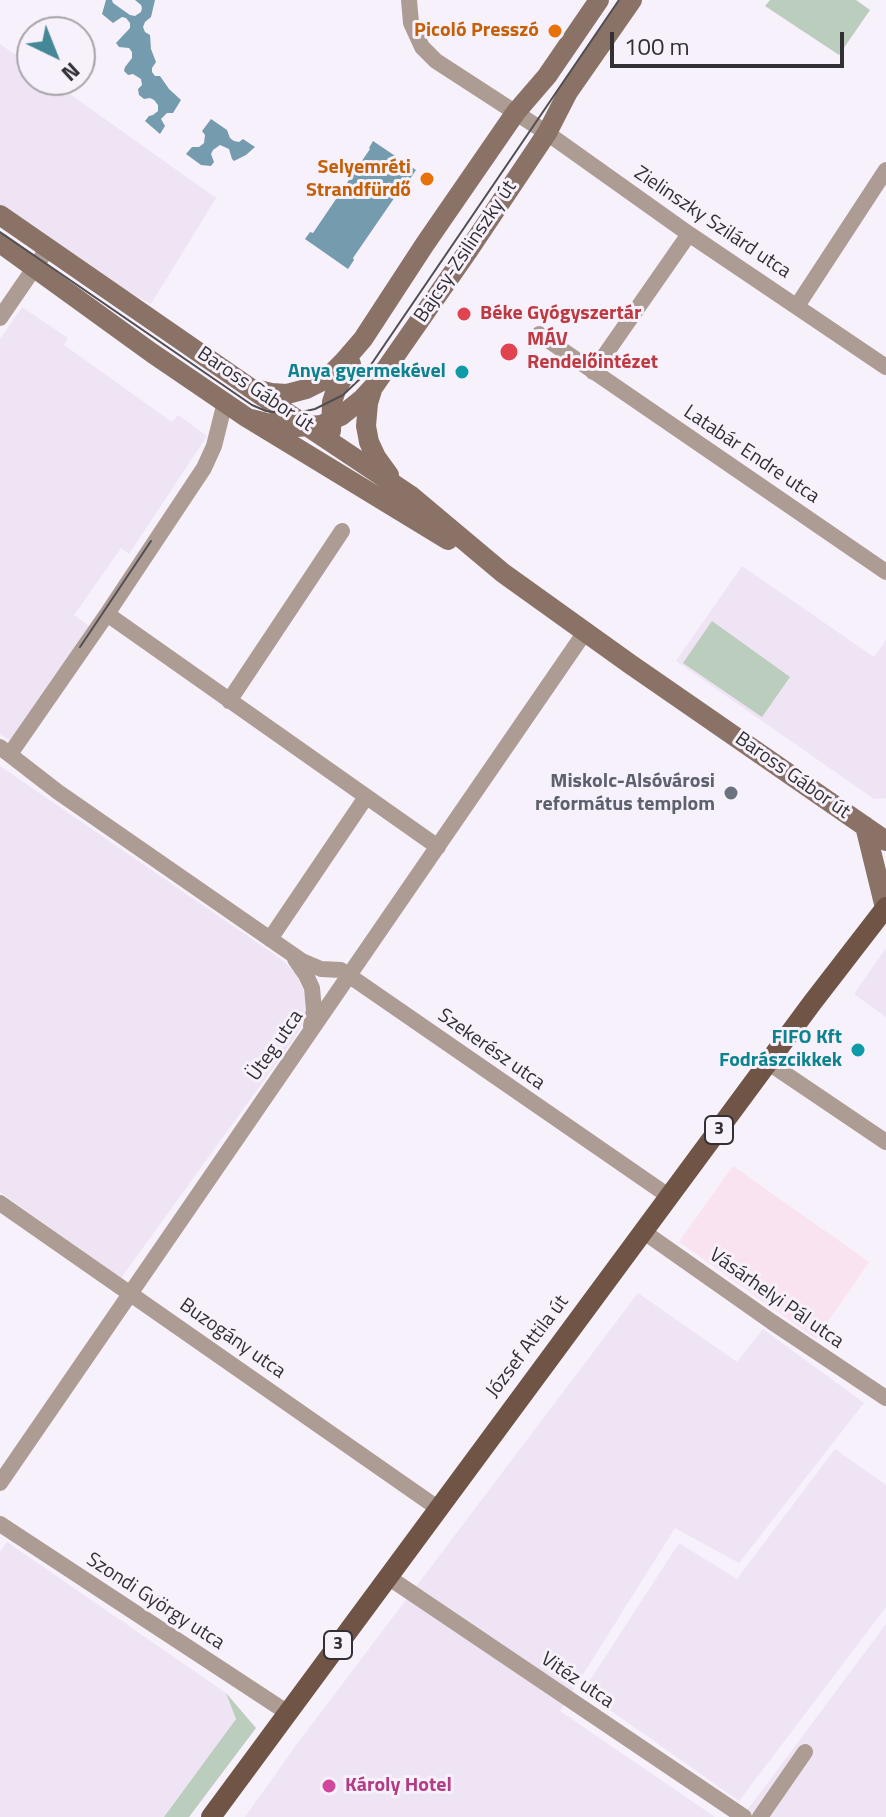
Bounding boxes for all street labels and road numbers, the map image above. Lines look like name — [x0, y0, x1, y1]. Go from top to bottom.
street label: Zielinszky Szilárd utca — [629, 162, 795, 284]
street label: Bajcsy-Zsilinszky út — [410, 176, 522, 328]
street label: Baross Gábor út — [192, 342, 318, 438]
street label: Latabár Endre utca — [679, 401, 823, 509]
street label: Baross Gábor út — [730, 727, 854, 825]
street label: Szekerész utca — [433, 1004, 549, 1096]
street label: Üteg utca — [243, 1006, 309, 1086]
road number: 3 — [705, 1116, 733, 1144]
street label: Vásárhelyi Pál utca — [704, 1244, 848, 1354]
street label: József Attila út — [482, 1291, 574, 1403]
street label: Buzogány utca — [174, 1294, 290, 1384]
street label: Szondi György utca — [81, 1548, 229, 1656]
road number: 3 — [324, 1631, 352, 1659]
street label: Vitéz utca — [536, 1648, 618, 1714]

